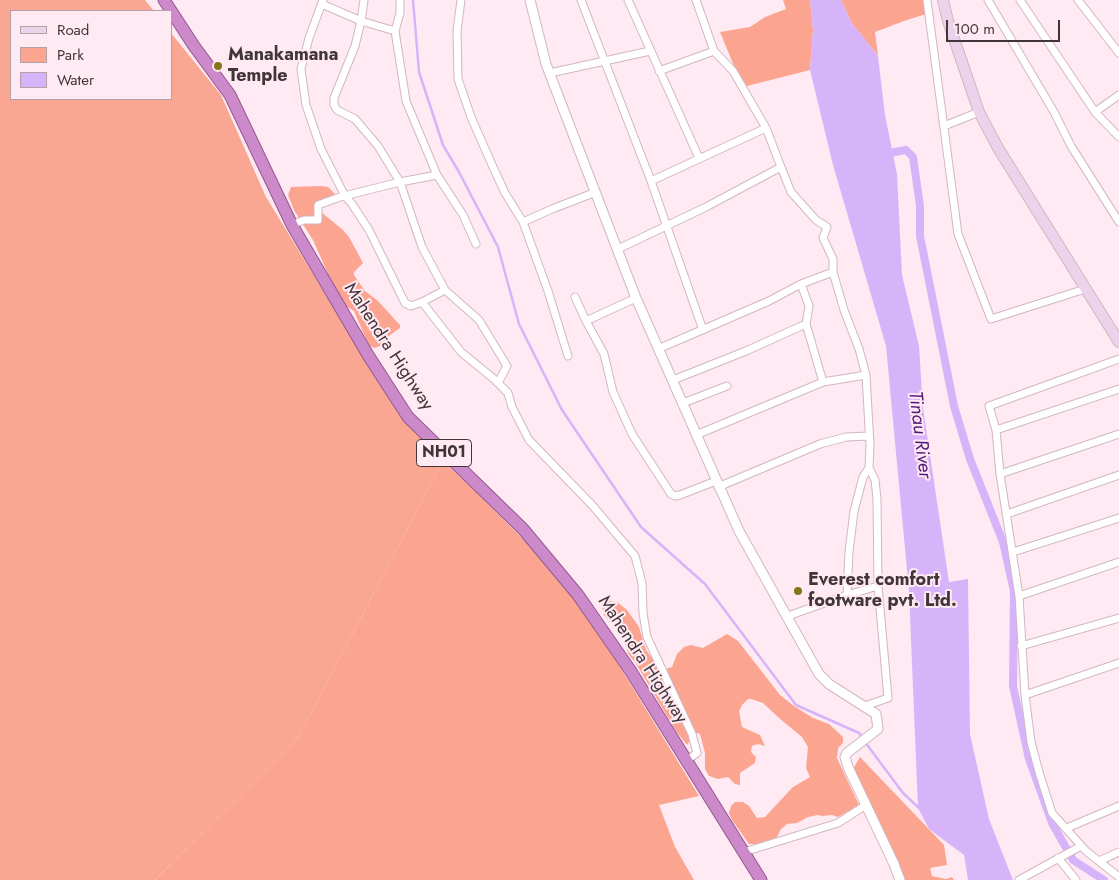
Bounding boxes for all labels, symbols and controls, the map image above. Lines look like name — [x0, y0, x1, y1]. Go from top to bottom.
legend — [10, 10, 172, 100]
scale bar — [949, 10, 1063, 42]
text: 100 m — [954, 18, 995, 40]
text: Road — [57, 19, 89, 41]
text: Park — [57, 44, 84, 66]
place label: Manakamana Temple — [228, 45, 338, 88]
marker: Manakamana Temple — [212, 60, 224, 72]
text: Water — [57, 69, 94, 91]
street label: Mahendra Highway — [339, 279, 437, 415]
water label: Tinau River — [902, 390, 936, 480]
road number: NH01 — [416, 439, 472, 466]
place label: Everest comfort footware pvt. Ltd. — [808, 570, 957, 612]
marker: Everest comfort footware pvt. Ltd. — [792, 585, 804, 597]
street label: Mahendra Highway — [593, 592, 691, 728]

